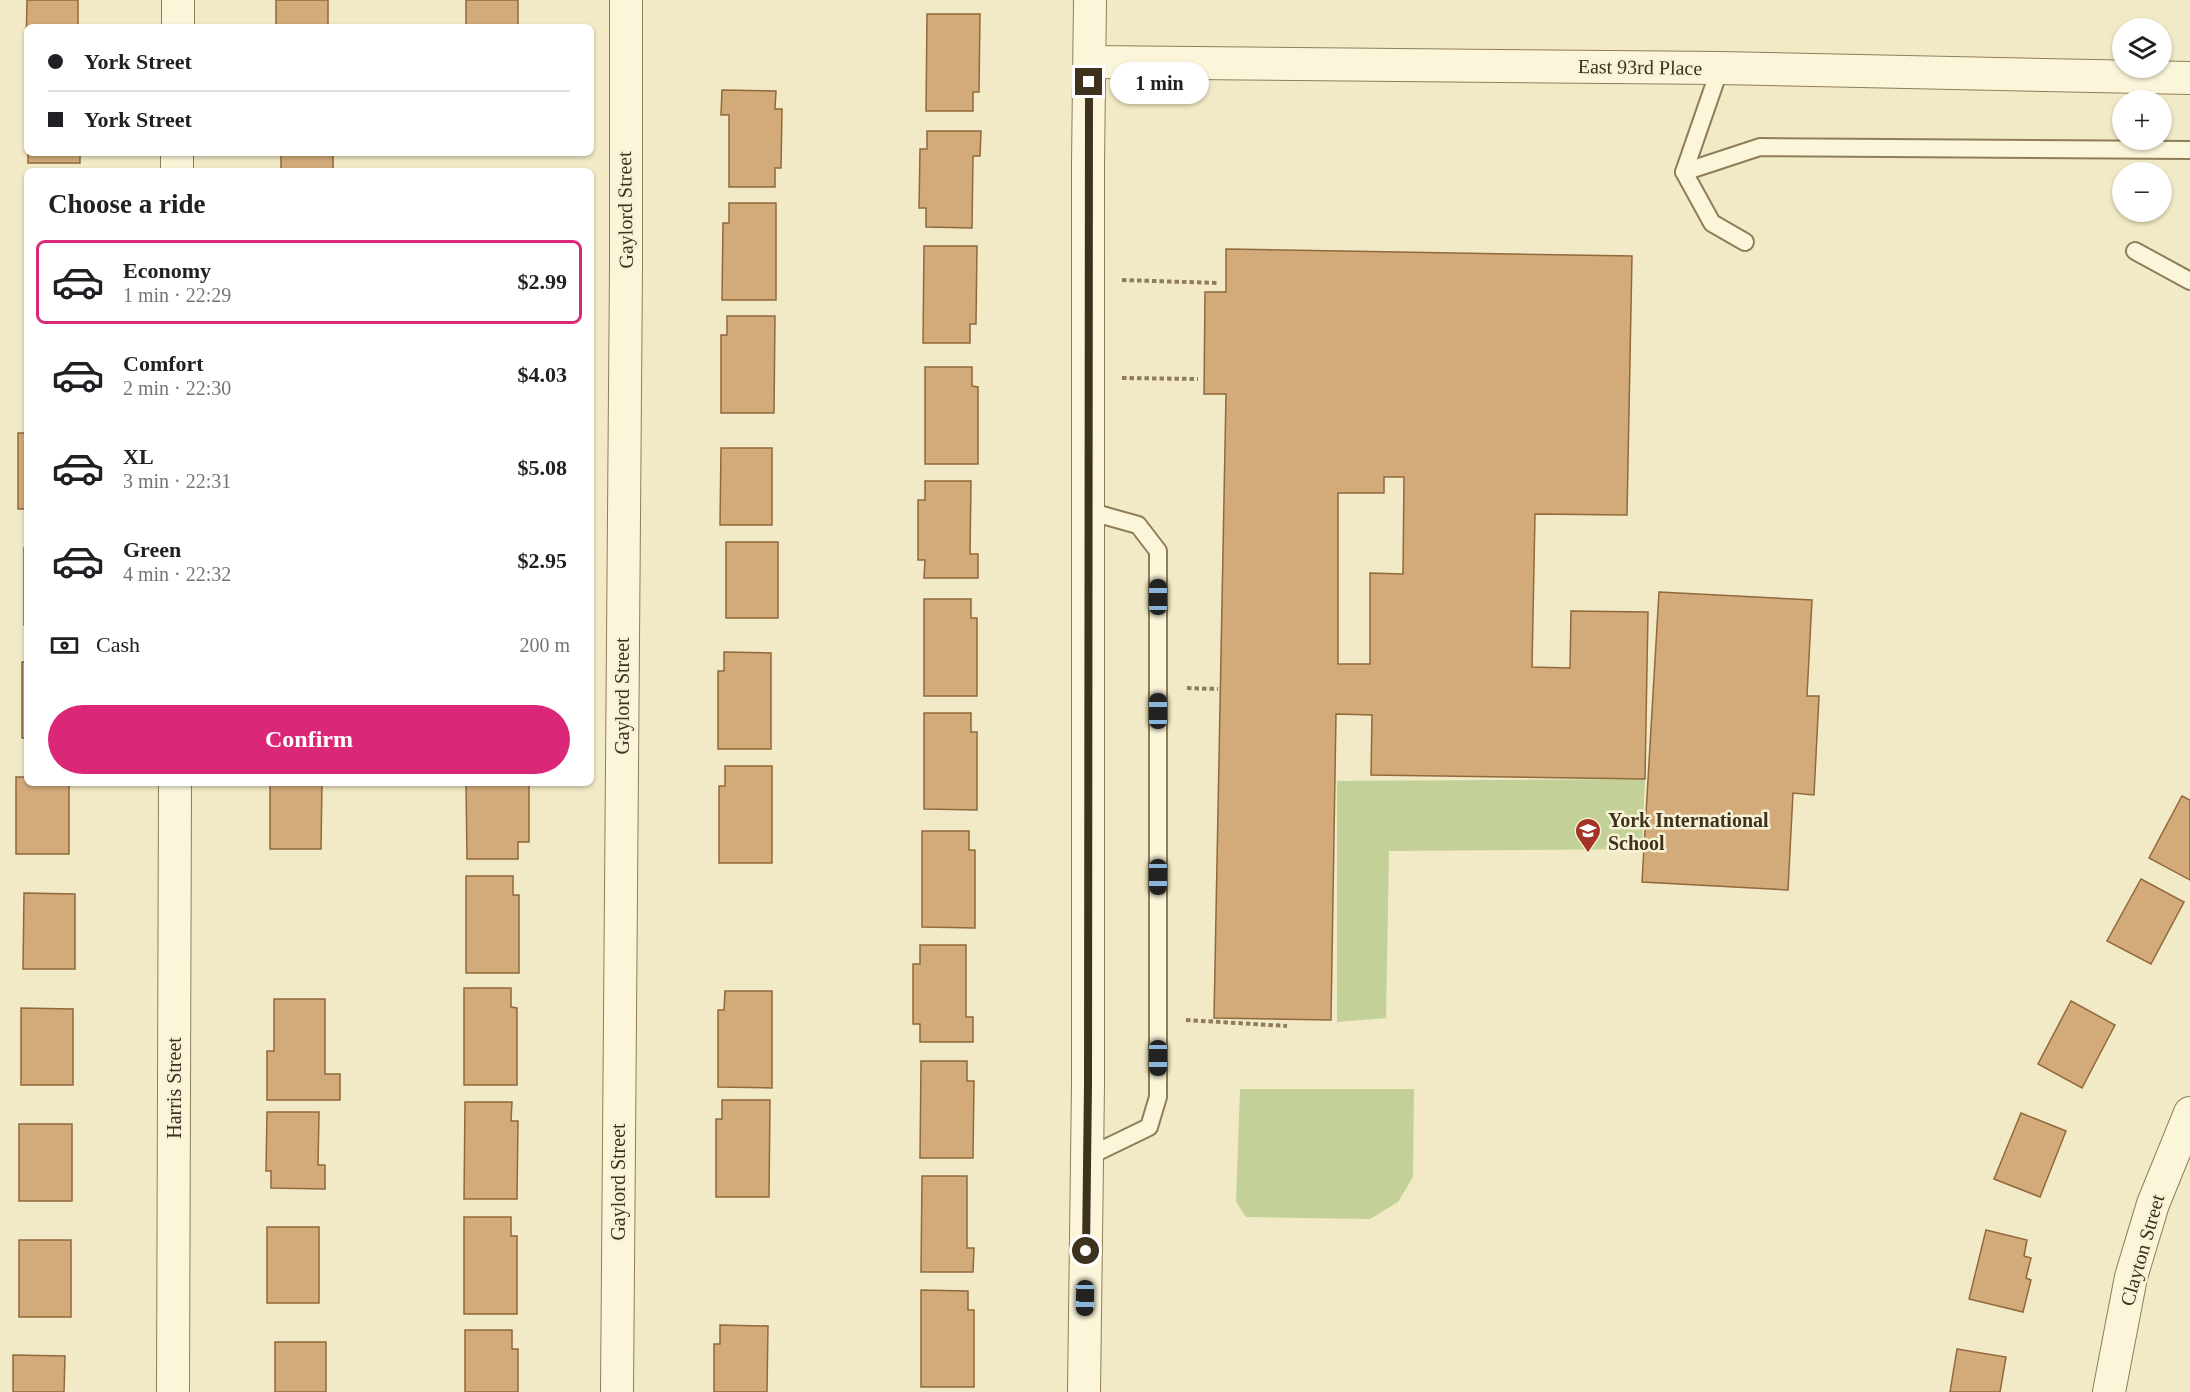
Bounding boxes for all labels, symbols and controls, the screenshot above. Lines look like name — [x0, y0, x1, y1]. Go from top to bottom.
map controls — [2112, 18, 2172, 222]
button: layers — [2112, 18, 2172, 78]
text: York Street — [84, 49, 192, 74]
street label: East 93rd Place — [1578, 55, 1703, 79]
callout: 1 min — [1110, 61, 1209, 103]
route end — [1075, 68, 1102, 95]
text: 1 min — [1135, 72, 1184, 94]
button: + — [2112, 90, 2172, 150]
text: York Street — [84, 107, 192, 132]
street label: Gaylord Street — [613, 151, 638, 269]
button: − — [2112, 162, 2172, 222]
text: Choose a ride — [48, 189, 206, 219]
icon: car — [51, 255, 105, 309]
text: Economy — [123, 258, 211, 283]
text: $2.99 — [518, 269, 567, 294]
text: 1 min · 22:29 — [123, 284, 231, 306]
icon: car — [51, 348, 105, 402]
text: Comfort — [123, 351, 204, 376]
text: $4.03 — [518, 362, 567, 387]
text: 2 min · 22:30 — [123, 377, 231, 399]
icon: car — [51, 441, 105, 495]
text: XL — [123, 444, 154, 469]
text: $5.08 — [518, 455, 567, 480]
text: 3 min · 22:31 — [123, 470, 231, 492]
icon: car — [51, 534, 105, 588]
text: Green — [123, 537, 181, 562]
text: $2.95 — [518, 548, 567, 573]
text: 4 min · 22:32 — [123, 563, 231, 585]
car — [1149, 579, 1167, 615]
icon: cash — [48, 629, 81, 662]
text: Cash — [96, 632, 140, 657]
text: 200 m — [519, 634, 570, 656]
street label: Gaylord Street — [611, 637, 634, 755]
car — [1149, 693, 1167, 729]
button: Confirm — [48, 705, 570, 774]
place label: York International School — [1608, 809, 1769, 854]
school or university icon: York International School — [1573, 816, 1603, 854]
car — [1149, 859, 1167, 895]
street label: Harris Street — [163, 1037, 185, 1139]
car — [1149, 1040, 1167, 1076]
street label: Gaylord Street — [607, 1123, 630, 1241]
street label: Clayton Street — [2116, 1191, 2170, 1309]
route start — [1072, 1237, 1099, 1264]
car — [1076, 1280, 1094, 1316]

